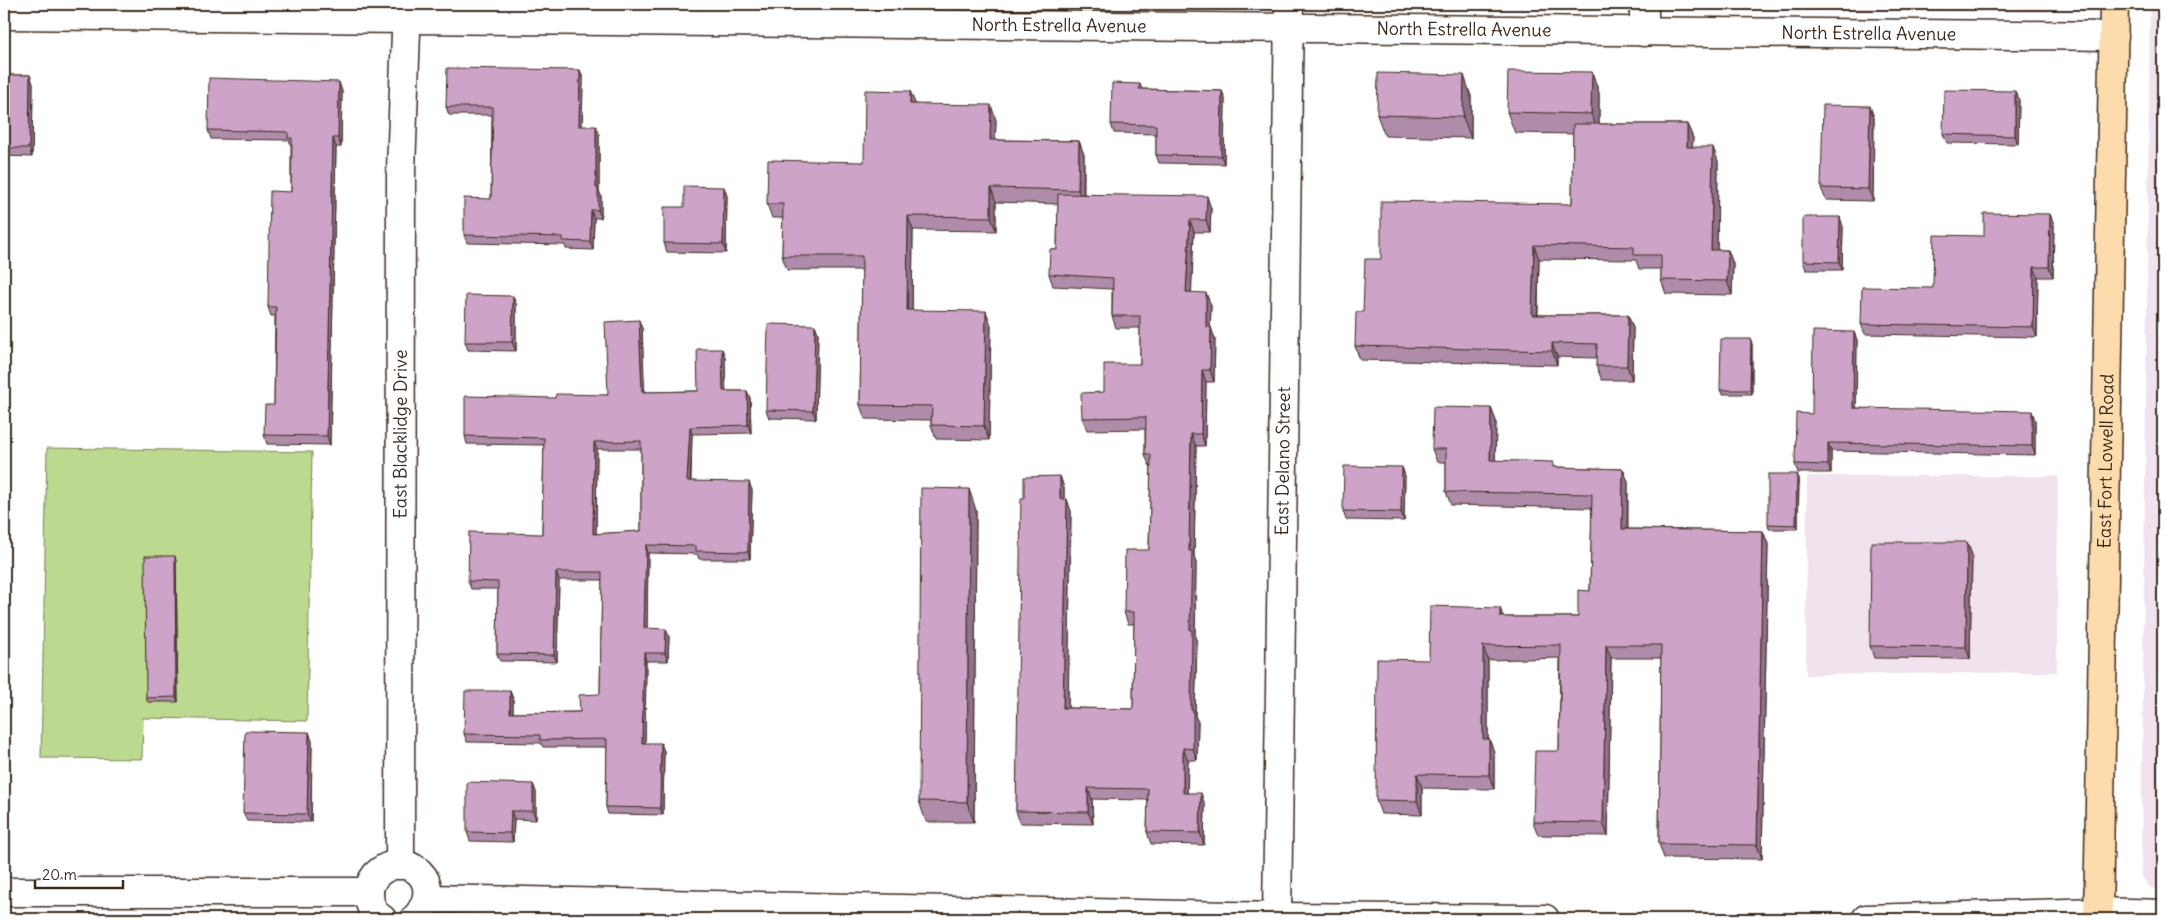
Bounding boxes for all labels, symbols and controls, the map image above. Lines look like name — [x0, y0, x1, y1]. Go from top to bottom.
street label: North Estrella Avenue — [971, 13, 1147, 37]
street label: North Estrella Avenue — [1376, 17, 1552, 41]
street label: North Estrella Avenue — [1781, 21, 1957, 45]
street label: East Blacklidge Drive — [388, 350, 412, 518]
street label: East Fort Lowell Road — [2092, 373, 2119, 549]
street label: East Delano Street — [1270, 386, 1295, 536]
scale bar — [35, 858, 122, 890]
text: 20 m — [42, 865, 77, 884]

